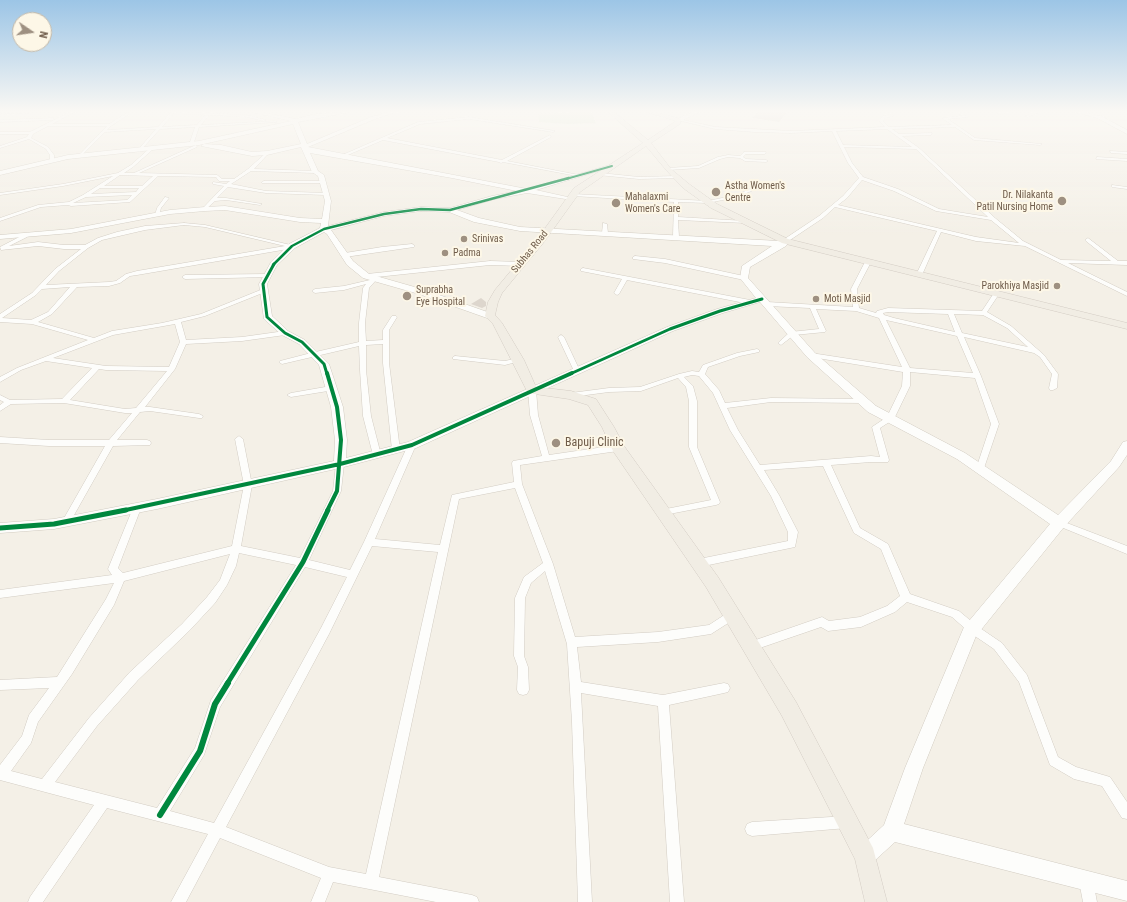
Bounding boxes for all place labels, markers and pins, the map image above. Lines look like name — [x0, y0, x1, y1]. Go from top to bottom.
place label: Astha Women's Centre — [725, 180, 785, 204]
marker: Astha Women's Centre — [710, 186, 722, 198]
place label: Dr. Nilakanta Patil Nursing Home — [976, 189, 1053, 212]
place label: Mahalaxmi Women's Care — [625, 191, 680, 214]
marker: Dr. Nilakanta Patil Nursing Home — [1056, 195, 1068, 207]
marker: Mahalaxmi Women's Care — [610, 197, 622, 209]
place label: Srinivas — [472, 233, 503, 245]
marker: Srinivas — [459, 234, 469, 244]
place label: Padma — [453, 247, 481, 259]
marker: Padma — [440, 248, 450, 258]
place label: Parokhiya Masjid — [982, 280, 1049, 292]
marker: Parokhiya Masjid — [1052, 281, 1062, 291]
place label: Suprabha Eye Hospital — [416, 284, 465, 308]
marker: Suprabha Eye Hospital — [401, 290, 413, 302]
place label: Moti Masjid — [824, 293, 871, 305]
marker: Moti Masjid — [811, 294, 821, 304]
place label: Bapuji Clinic — [565, 436, 624, 450]
marker: Bapuji Clinic — [550, 437, 562, 449]

